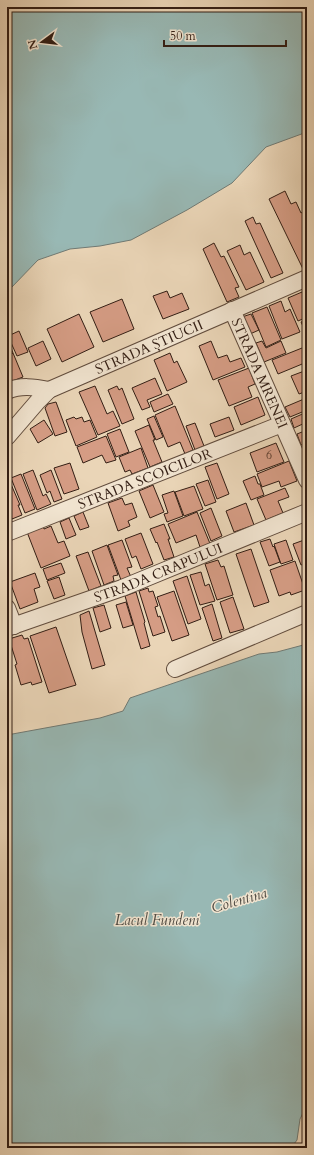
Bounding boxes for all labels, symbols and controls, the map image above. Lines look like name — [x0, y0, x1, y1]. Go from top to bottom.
north arrow — [22, 22, 62, 62]
scale bar — [164, 22, 286, 48]
text: 50 m — [170, 28, 197, 44]
text: N — [24, 37, 41, 51]
street label: STRADA ȘTIUCII — [92, 315, 206, 379]
street label: STRADA MRENEI — [227, 315, 292, 432]
street label: STRADA SCOICILOR — [75, 444, 215, 514]
house number: 6 — [266, 447, 272, 463]
street label: STRADA CRAPULUI — [91, 539, 226, 607]
water label: Colentina — [209, 882, 269, 917]
water label: Lacul Fundeni — [115, 910, 200, 930]

